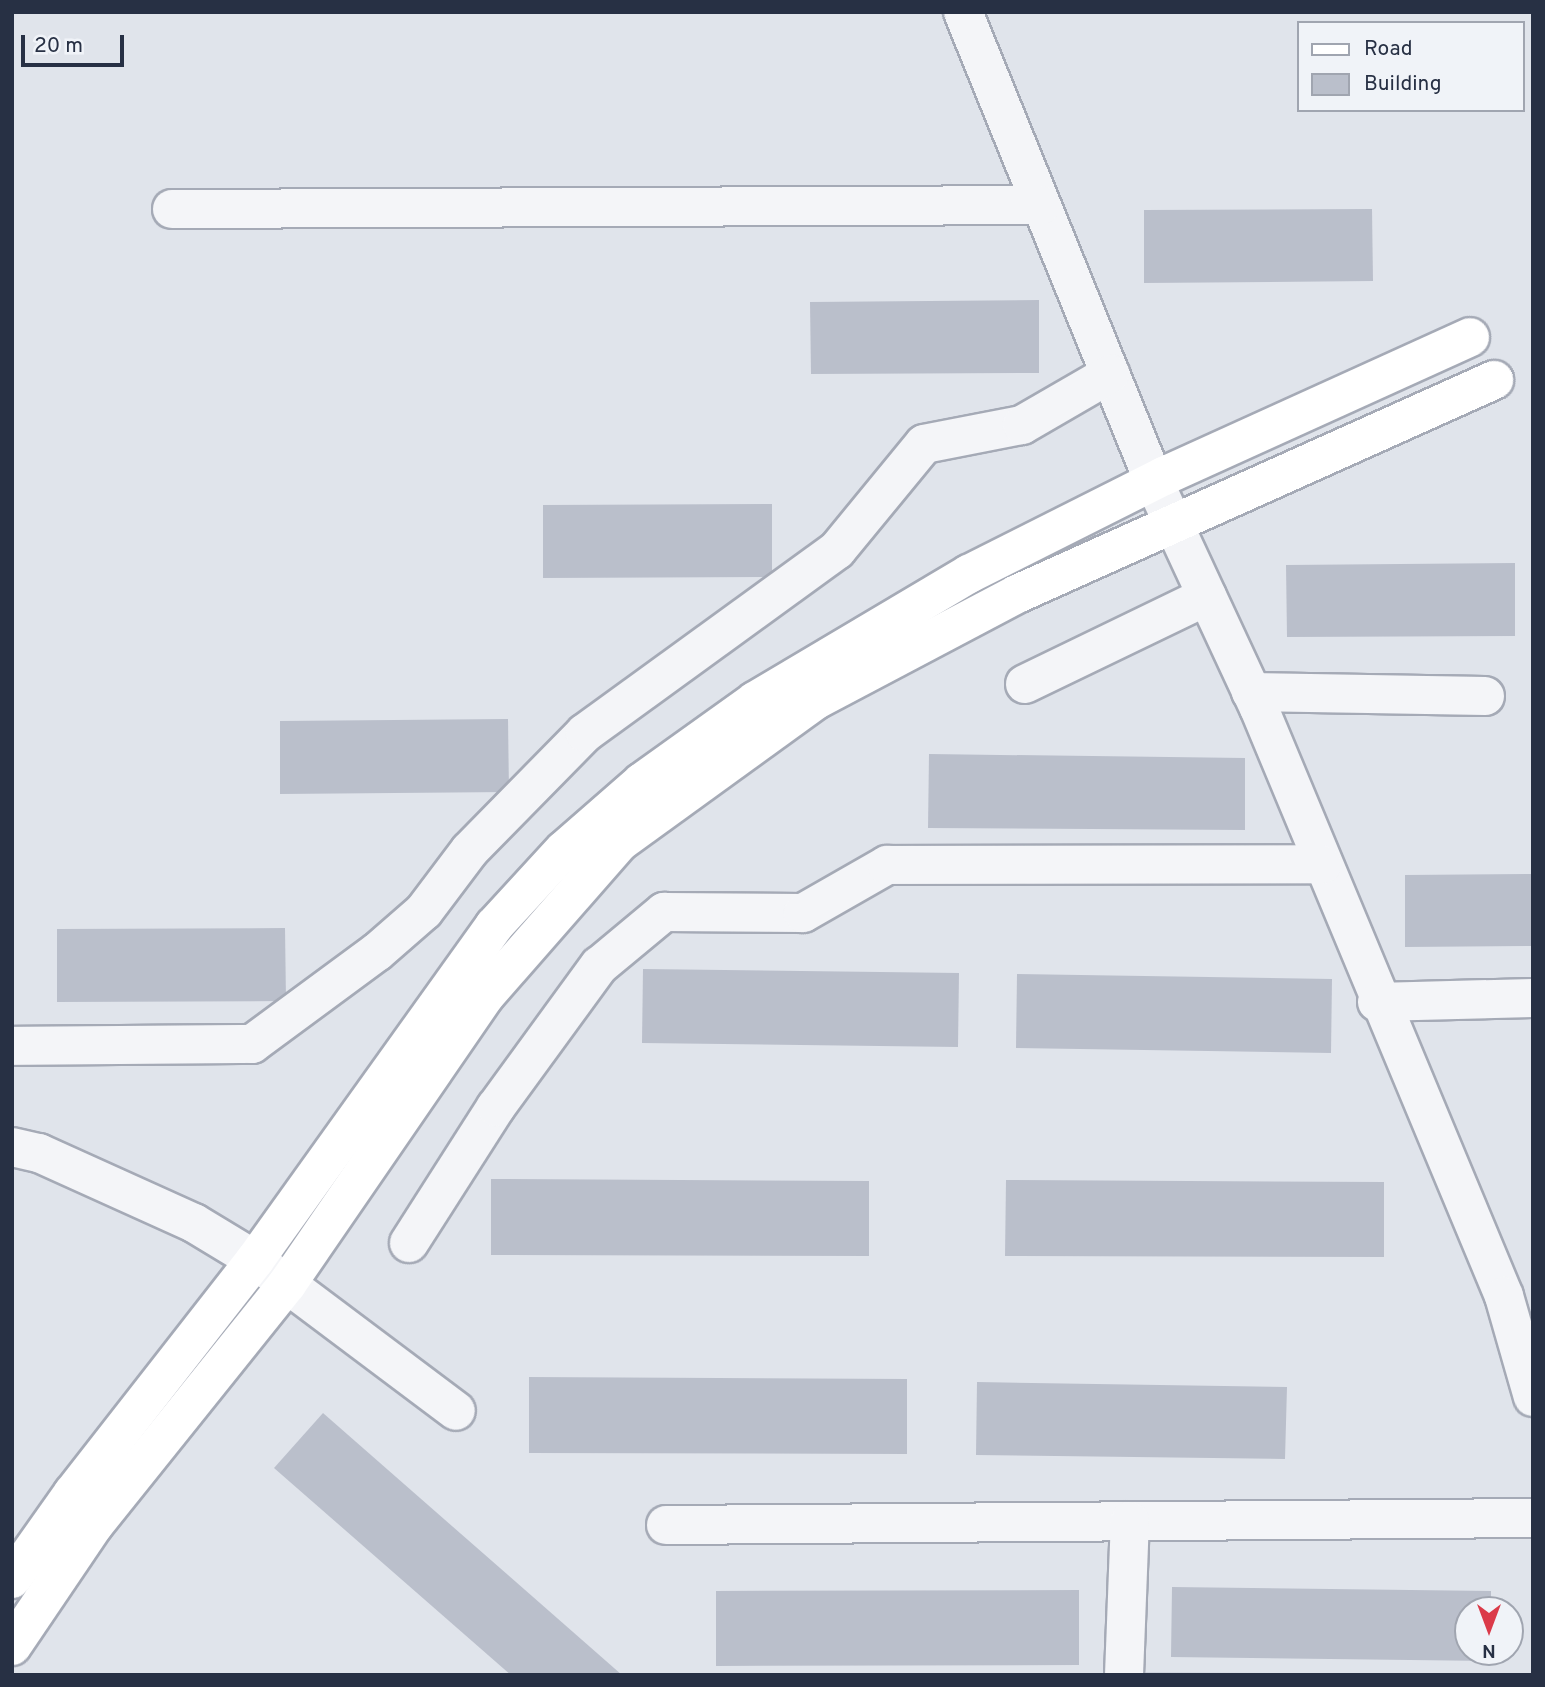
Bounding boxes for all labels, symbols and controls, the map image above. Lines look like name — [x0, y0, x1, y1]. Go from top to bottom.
scale bar — [24, 21, 128, 65]
legend — [1296, 21, 1524, 112]
text: 20 m — [34, 33, 83, 60]
text: Road — [1364, 36, 1413, 63]
text: Building — [1364, 71, 1442, 98]
north arrow — [1454, 1596, 1524, 1666]
text: N — [1482, 1638, 1496, 1662]

